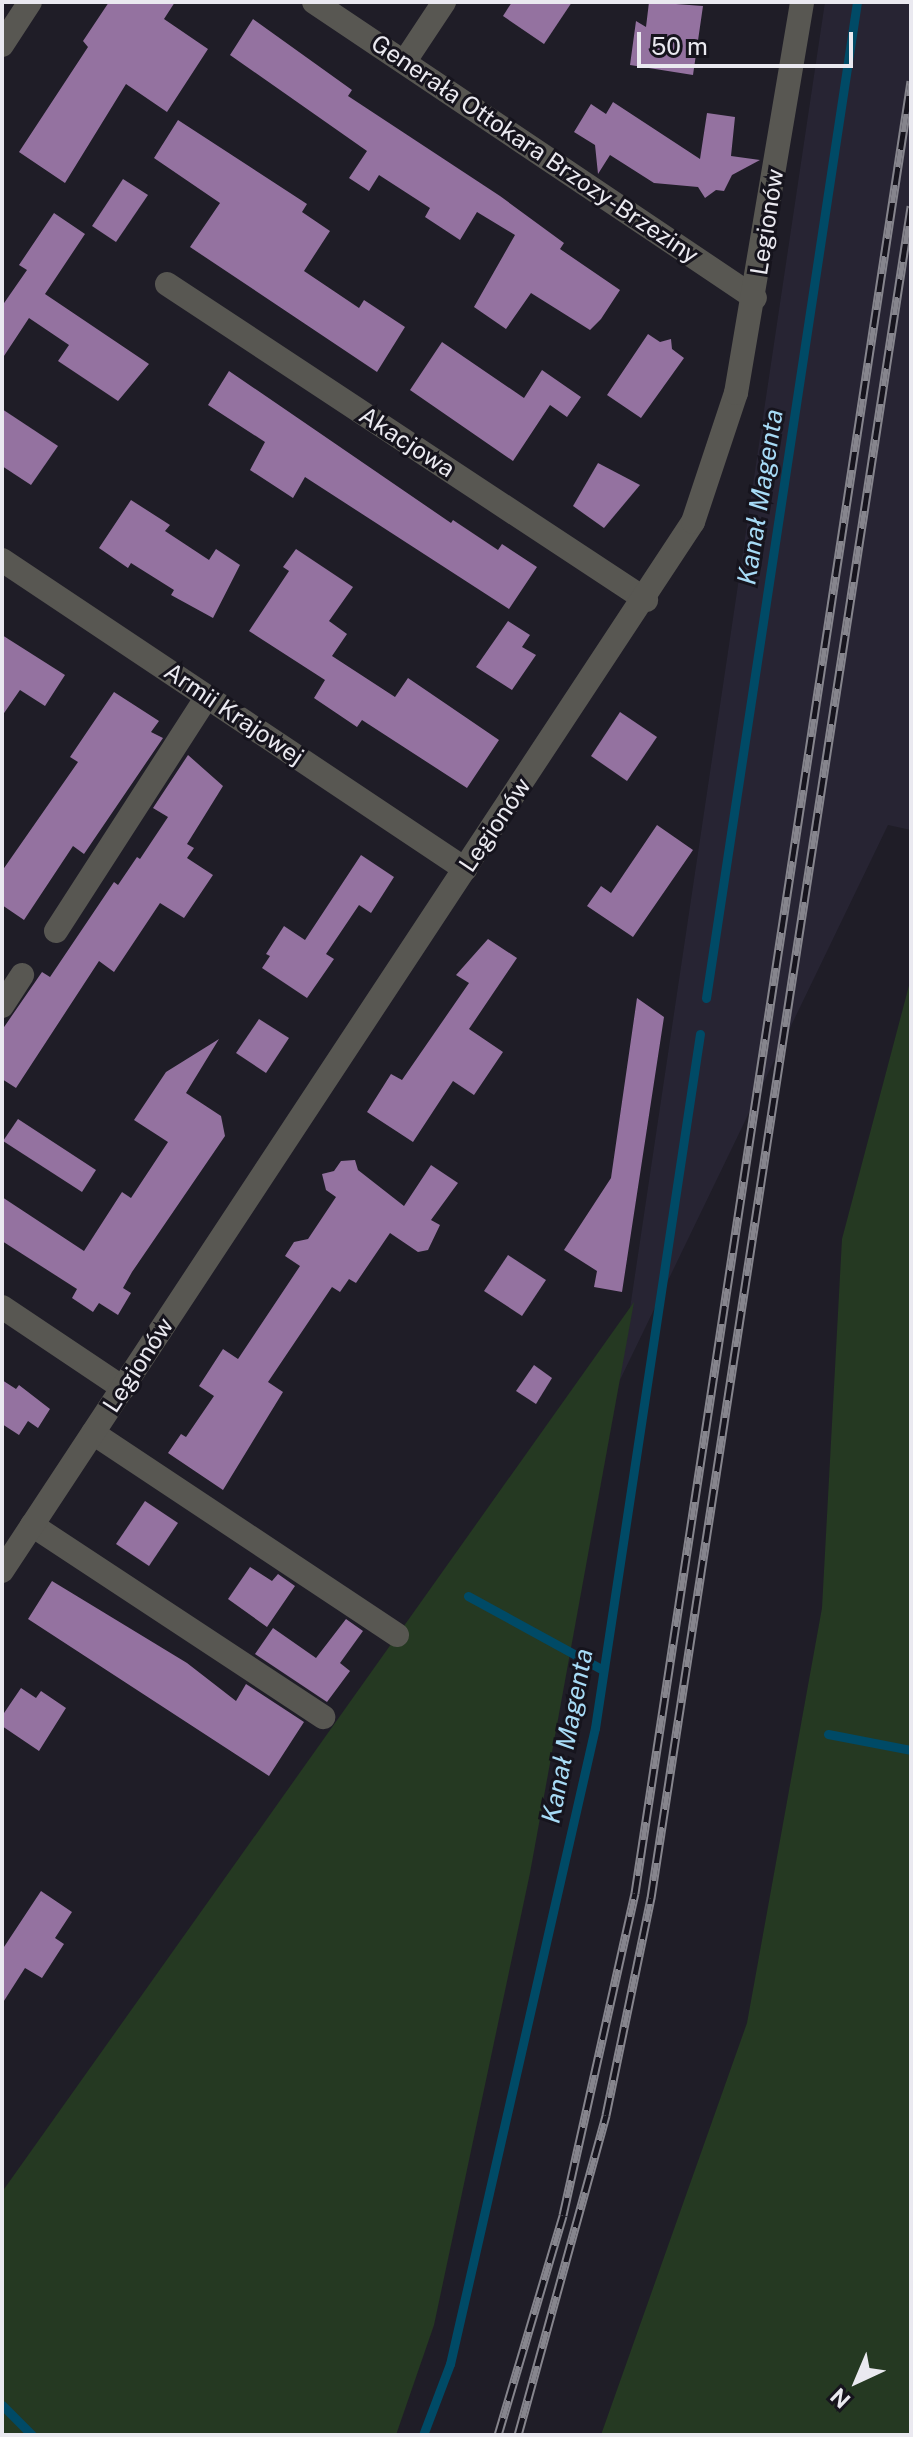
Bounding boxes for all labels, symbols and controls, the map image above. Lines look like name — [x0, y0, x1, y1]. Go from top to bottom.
scale bar — [641, 16, 857, 66]
street label: Generała Ottokara Brzozy-Brzeziny — [366, 28, 704, 270]
text: 50 m — [651, 32, 708, 60]
street label: Legionów — [744, 167, 790, 277]
street label: Akacjowa — [354, 401, 460, 483]
water label: Kanał Magenta — [731, 407, 789, 587]
street label: Armii Krajowej — [159, 657, 309, 771]
street label: Legionów — [453, 772, 537, 878]
street label: Legionów — [97, 1312, 179, 1418]
water label: Kanał Magenta — [535, 1646, 599, 1826]
north arrow — [817, 2341, 897, 2421]
text: N — [825, 2383, 856, 2414]

